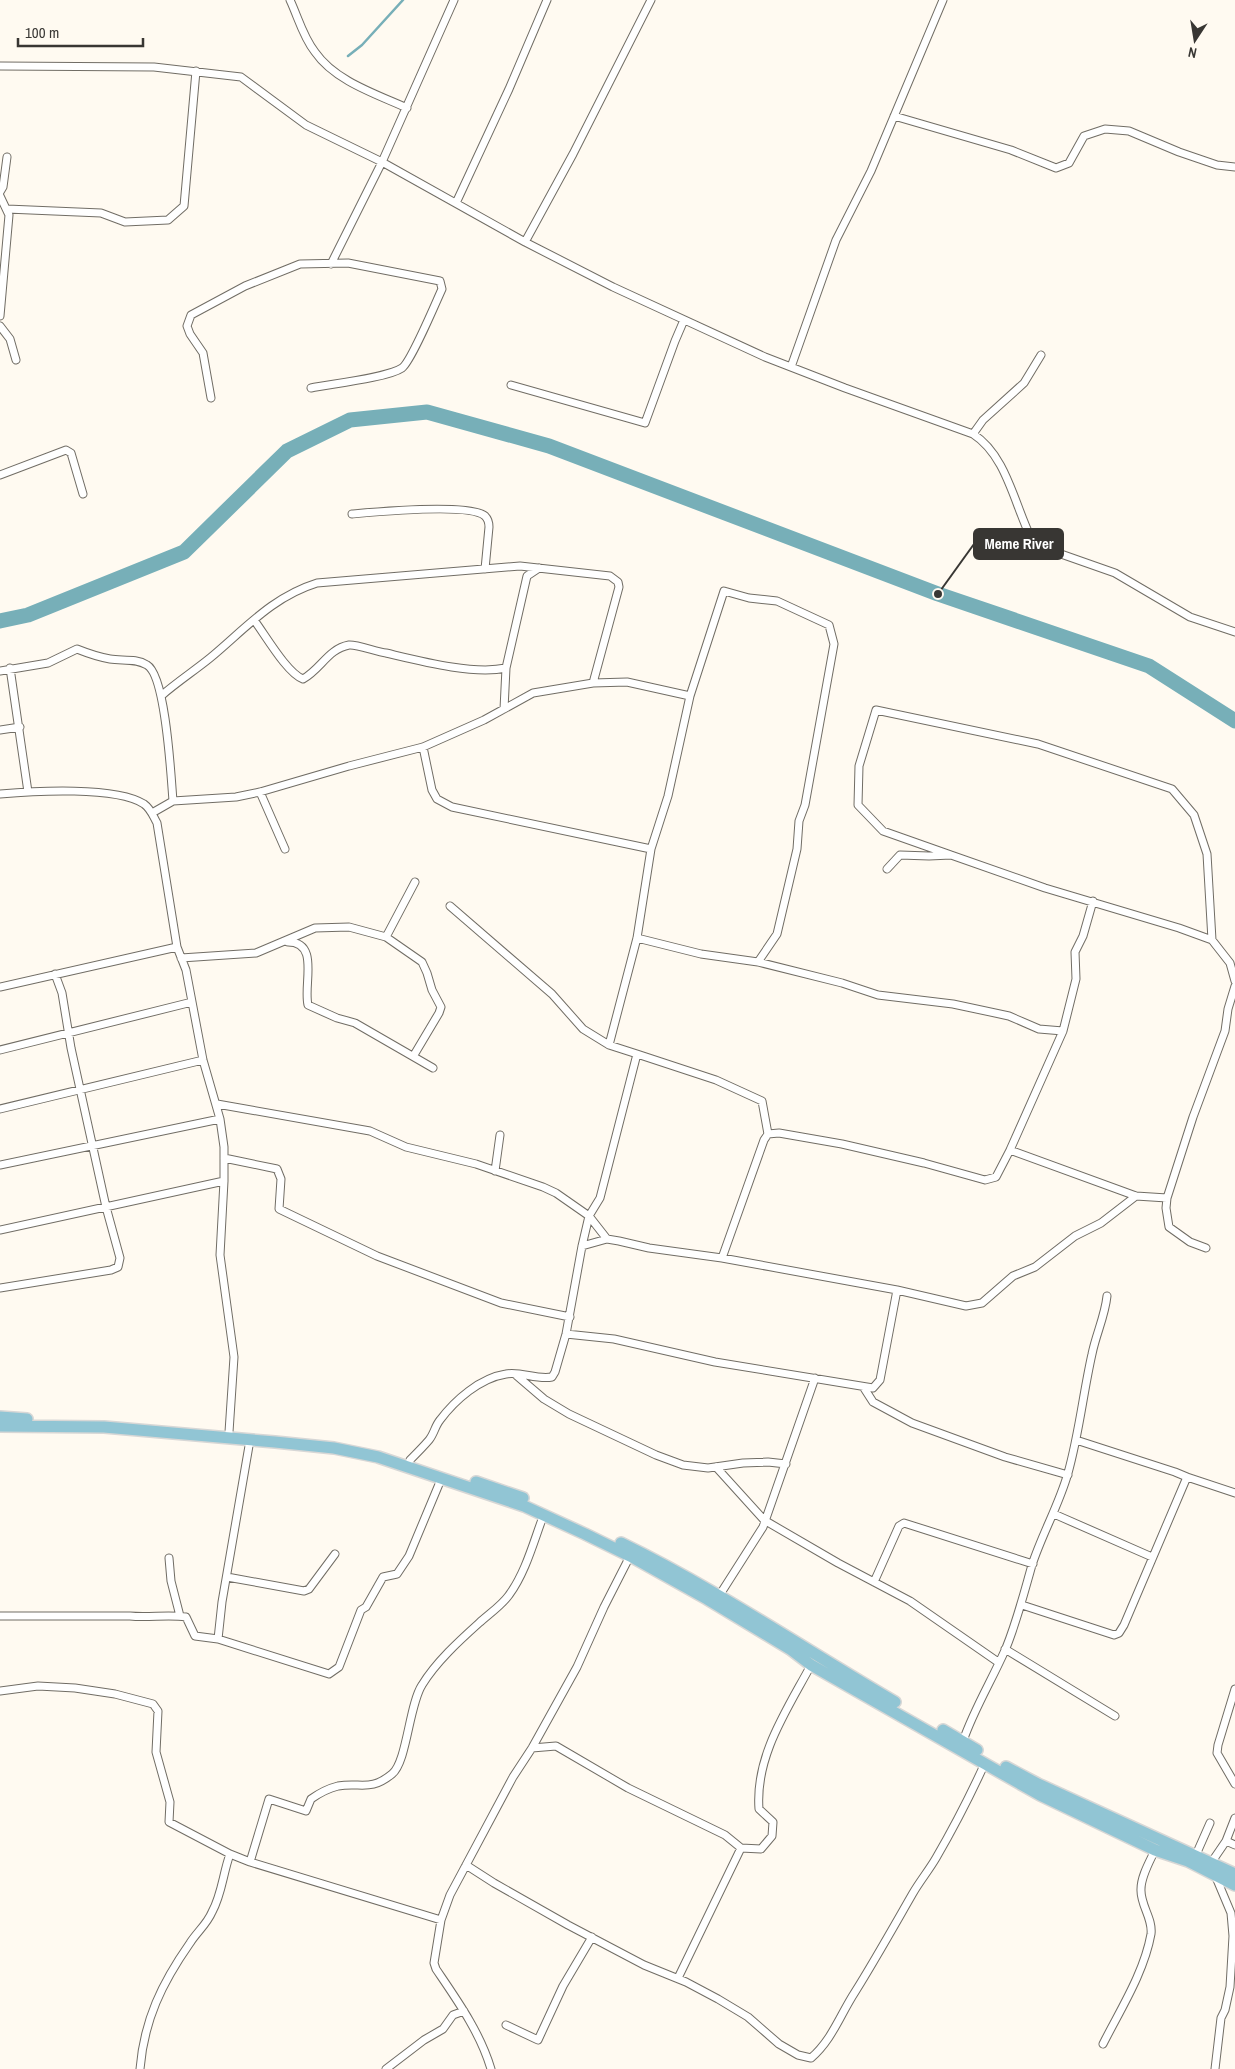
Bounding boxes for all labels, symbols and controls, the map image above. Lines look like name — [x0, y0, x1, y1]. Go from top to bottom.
scale bar — [18, 15, 142, 47]
north arrow — [1170, 15, 1220, 65]
text: 100 m — [25, 22, 59, 43]
text: N — [1186, 43, 1198, 62]
callout: Meme River — [974, 529, 1063, 559]
text: Meme River — [984, 533, 1054, 554]

